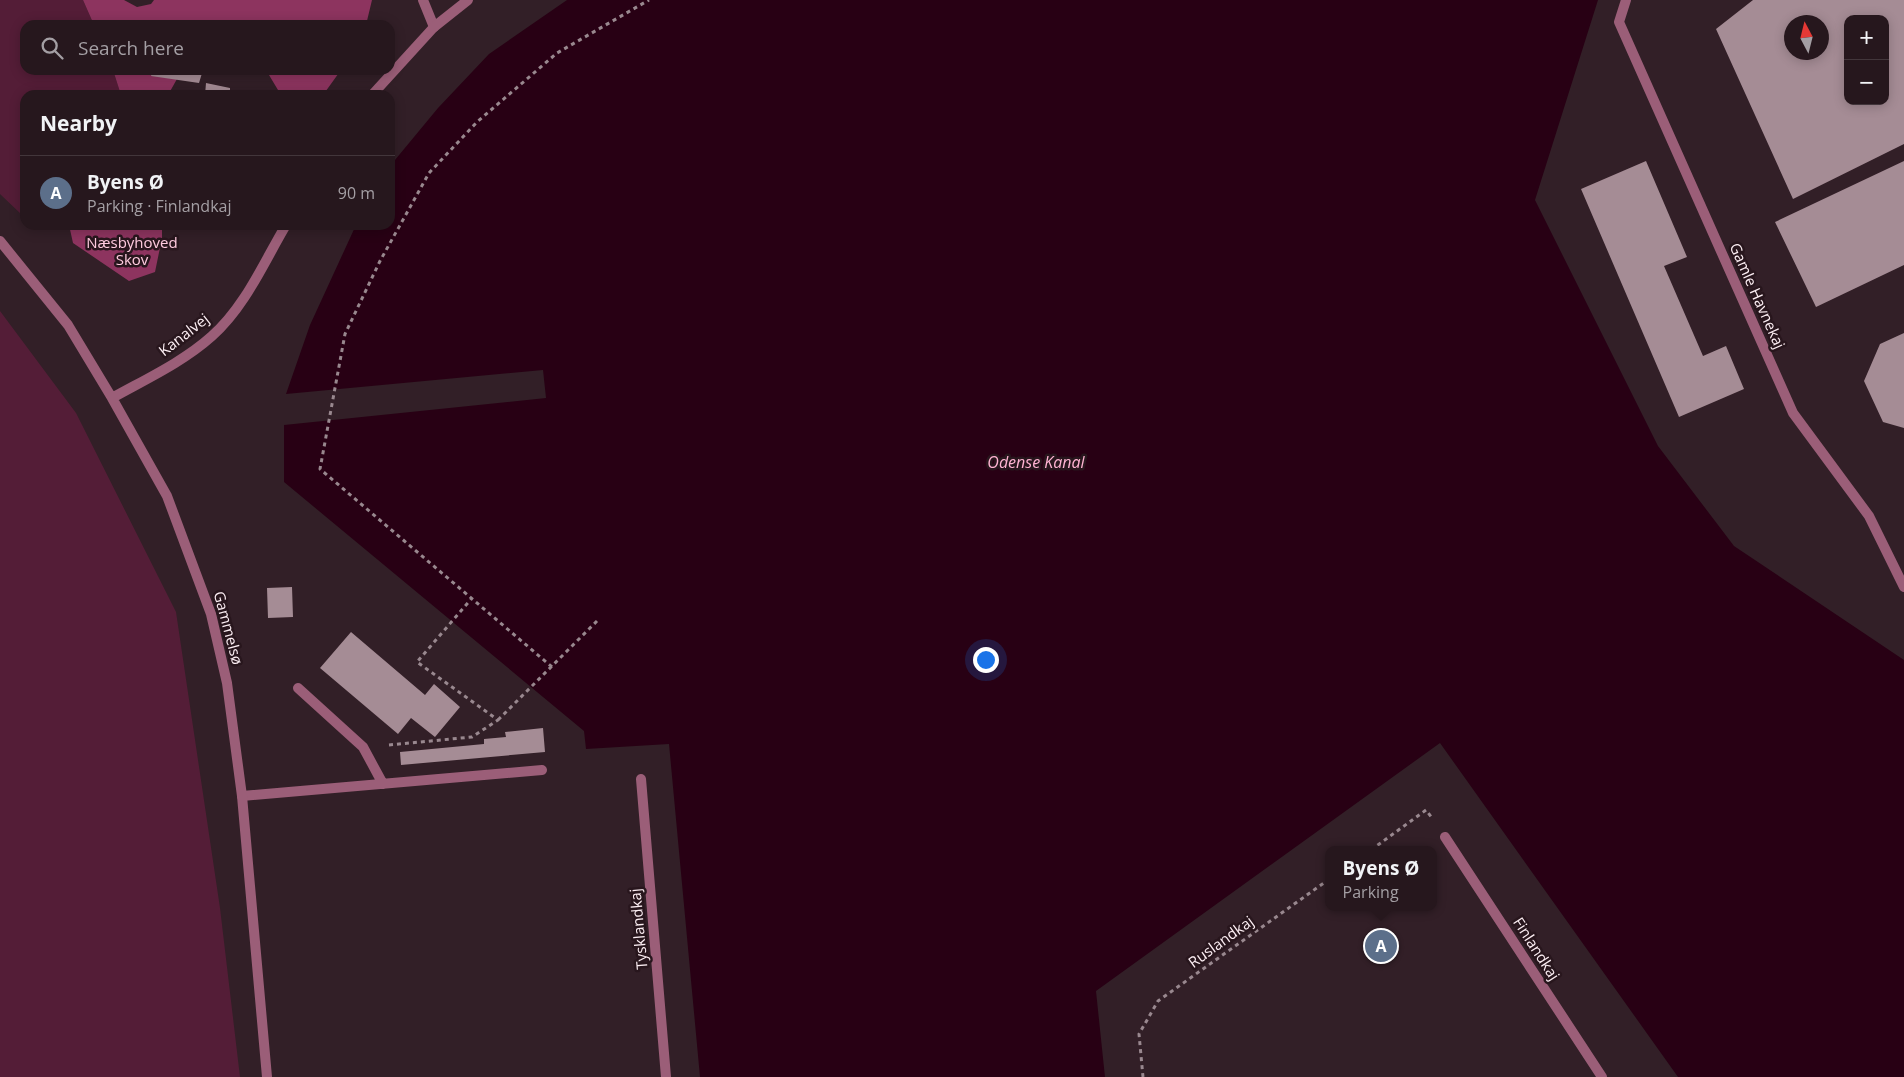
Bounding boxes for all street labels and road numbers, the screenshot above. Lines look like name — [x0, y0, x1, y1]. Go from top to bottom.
street label: Gamle Havnekaj — [1726, 240, 1790, 352]
street label: Kanalvej — [154, 308, 213, 360]
street label: Gammelsø — [210, 589, 248, 667]
street label: Tysklandkaj — [624, 888, 652, 970]
street label: Ruslandkaj — [1184, 911, 1257, 972]
street label: Finlandkaj — [1509, 913, 1565, 984]

